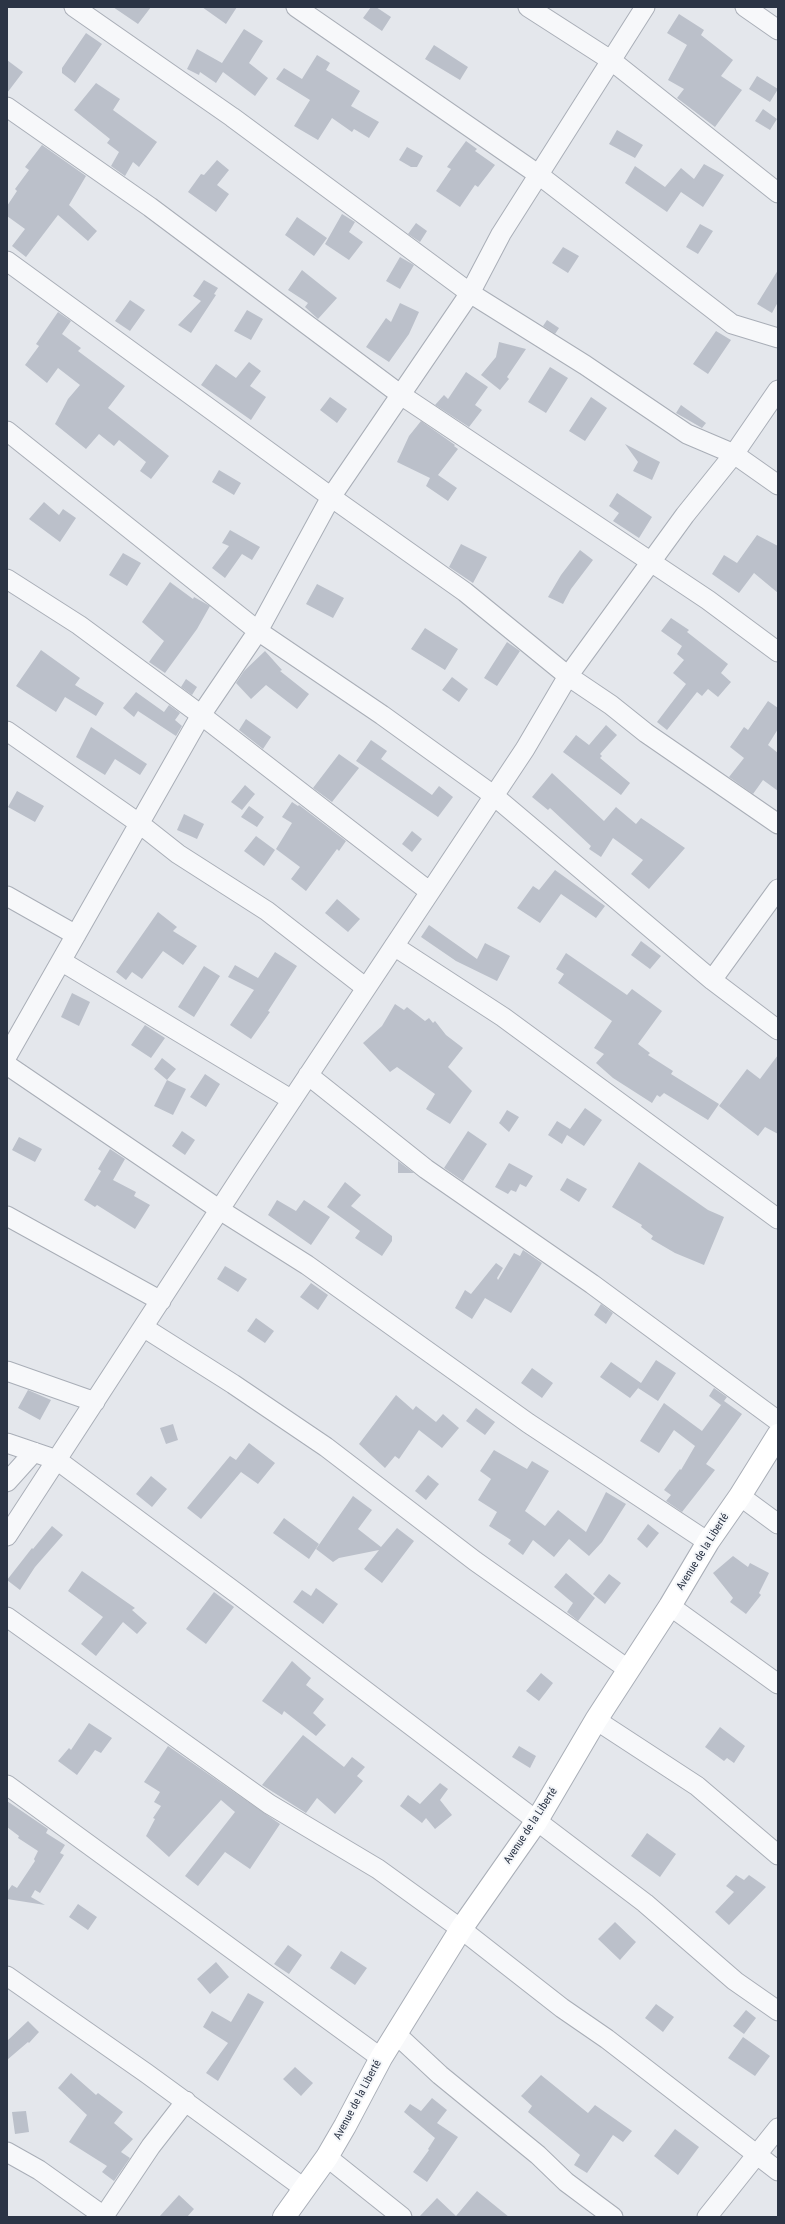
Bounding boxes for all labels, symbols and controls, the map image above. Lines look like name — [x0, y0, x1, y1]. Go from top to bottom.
street label: Avenue de la Liberté — [674, 1511, 732, 1593]
street label: Avenue de la Liberté — [501, 1785, 561, 1867]
street label: Avenue de la Liberté — [332, 2058, 384, 2142]

